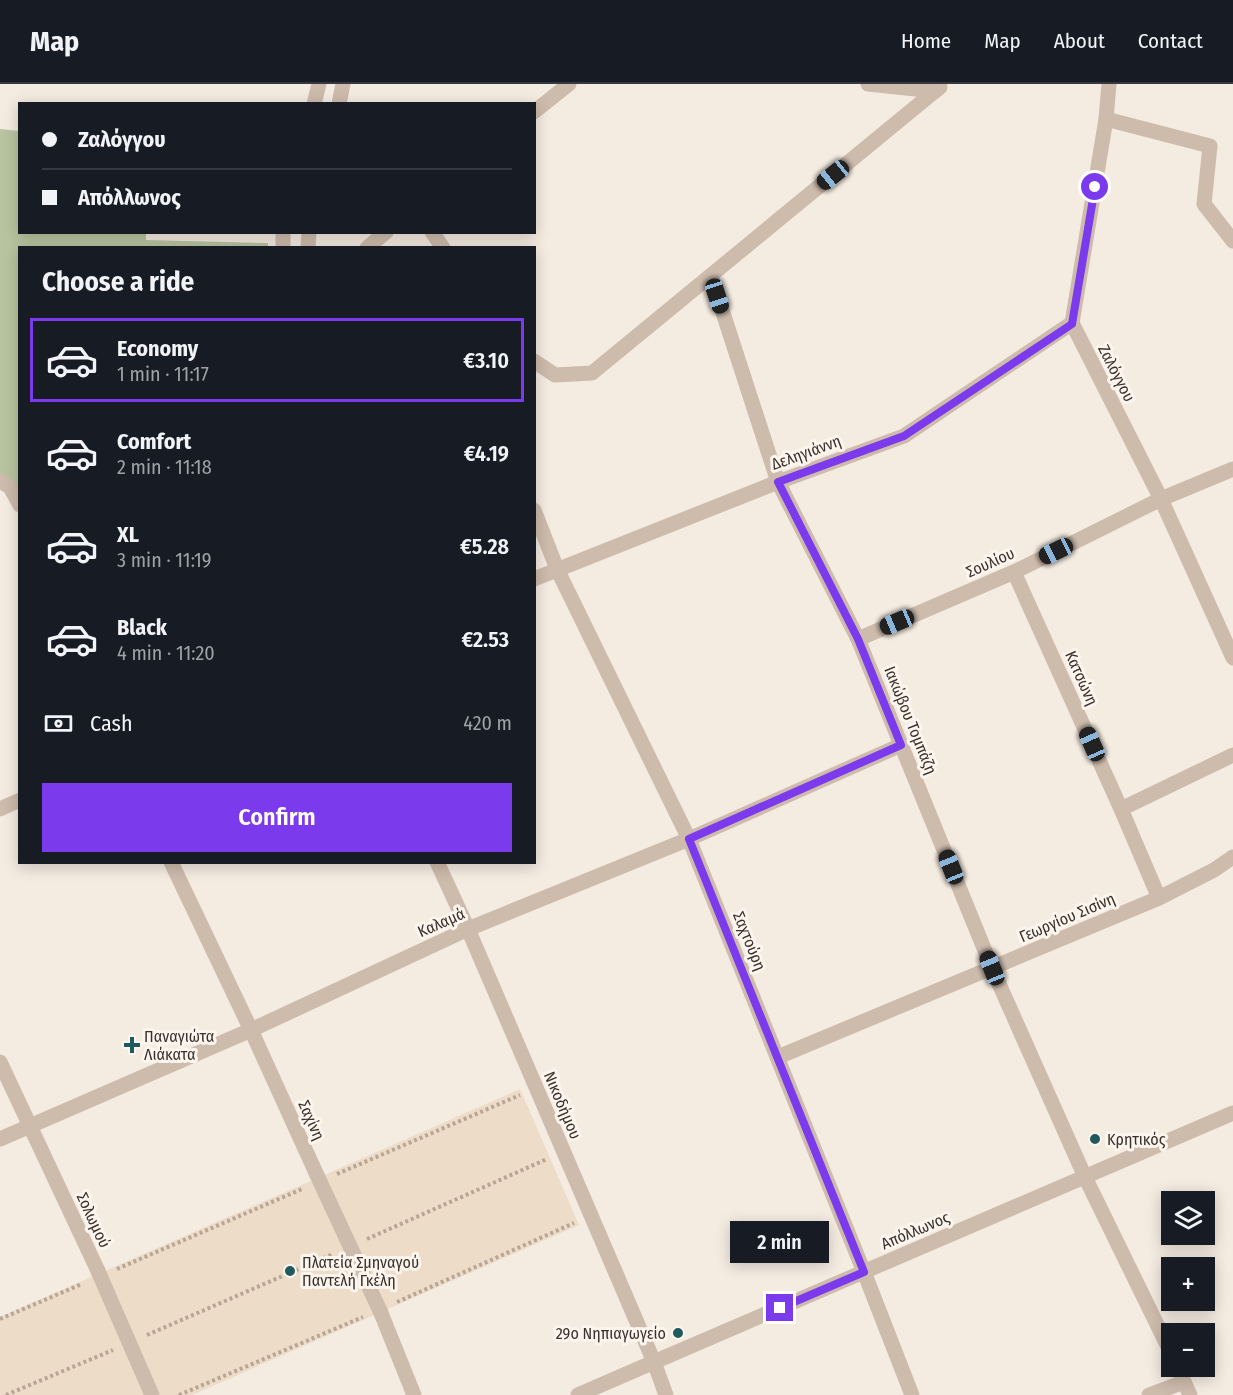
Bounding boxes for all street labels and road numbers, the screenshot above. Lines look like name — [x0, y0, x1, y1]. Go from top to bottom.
street label: Ζαλόγγου — [1094, 341, 1139, 405]
street label: Δεληγιάννη — [769, 431, 844, 474]
street label: Σουλίου — [963, 543, 1017, 582]
street label: Κατσώνη — [1061, 648, 1102, 708]
street label: Ιακώβου Τομπάζη — [880, 663, 941, 777]
street label: Γεωργίου Σισίνη — [1017, 889, 1118, 946]
street label: Καλαμά — [415, 904, 468, 941]
street label: Σαχτούρη — [729, 909, 770, 973]
street label: Νικοδήμου — [540, 1069, 585, 1142]
street label: Σαχίνη — [294, 1097, 329, 1143]
street label: Σολωμού — [73, 1190, 114, 1251]
street label: Απόλλωνος — [878, 1208, 952, 1253]

